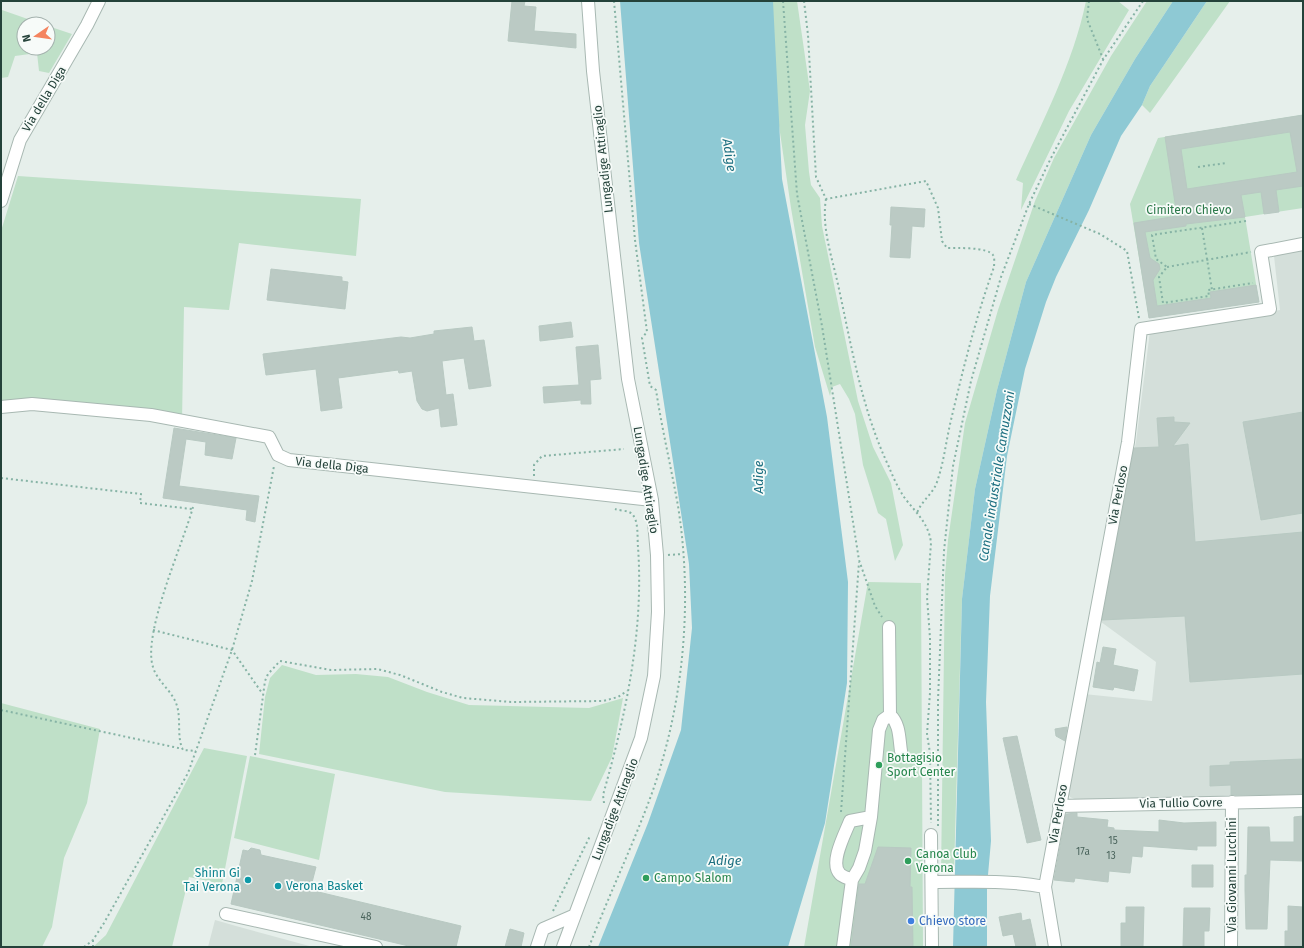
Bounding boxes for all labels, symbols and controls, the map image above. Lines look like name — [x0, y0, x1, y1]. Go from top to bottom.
north arrow — [16, 16, 56, 56]
text: N — [20, 33, 34, 43]
street label: Via della Diga — [19, 64, 69, 134]
street label: Lungadige Attiraglio — [590, 104, 616, 214]
water label: Adige — [719, 137, 740, 173]
park label: Cimitero Chievo — [1146, 203, 1232, 217]
water label: Canale industriale Camuzzoni — [976, 389, 1017, 562]
street label: Lungadige Attiraglio — [631, 425, 661, 535]
street label: Via della Diga — [295, 454, 369, 476]
water label: Adige — [751, 460, 766, 494]
street label: Via Perloso — [1105, 464, 1131, 526]
place label: Bottagisio Sport Center — [887, 751, 956, 779]
street label: Lungadige Attiraglio — [589, 756, 641, 862]
marker: Bottagisio Sport Center — [874, 760, 884, 770]
street label: Via Perloso — [1046, 783, 1070, 845]
street label: Via Tullio Covre — [1139, 795, 1223, 811]
street label: Via Giovanni Lucchini — [1225, 817, 1239, 933]
house number: 15 — [1108, 835, 1118, 847]
house number: 17a — [1076, 846, 1090, 858]
place label: Canoa Club Verona — [916, 847, 977, 875]
house number: 13 — [1106, 850, 1116, 862]
water label: Adige — [708, 853, 742, 868]
marker: Canoa Club Verona — [903, 856, 913, 866]
place label: Shinn Gi Tai Verona — [184, 866, 240, 894]
place label: Campo Slalom — [654, 871, 732, 885]
marker: Campo Slalom — [641, 873, 651, 883]
marker: Shinn Gi Tai Verona — [243, 875, 253, 885]
place label: Verona Basket — [286, 879, 364, 893]
marker: Verona Basket — [273, 881, 283, 891]
house number: 48 — [361, 911, 372, 923]
place label: Chievo store — [919, 914, 986, 928]
marker: Chievo store — [906, 916, 916, 926]

